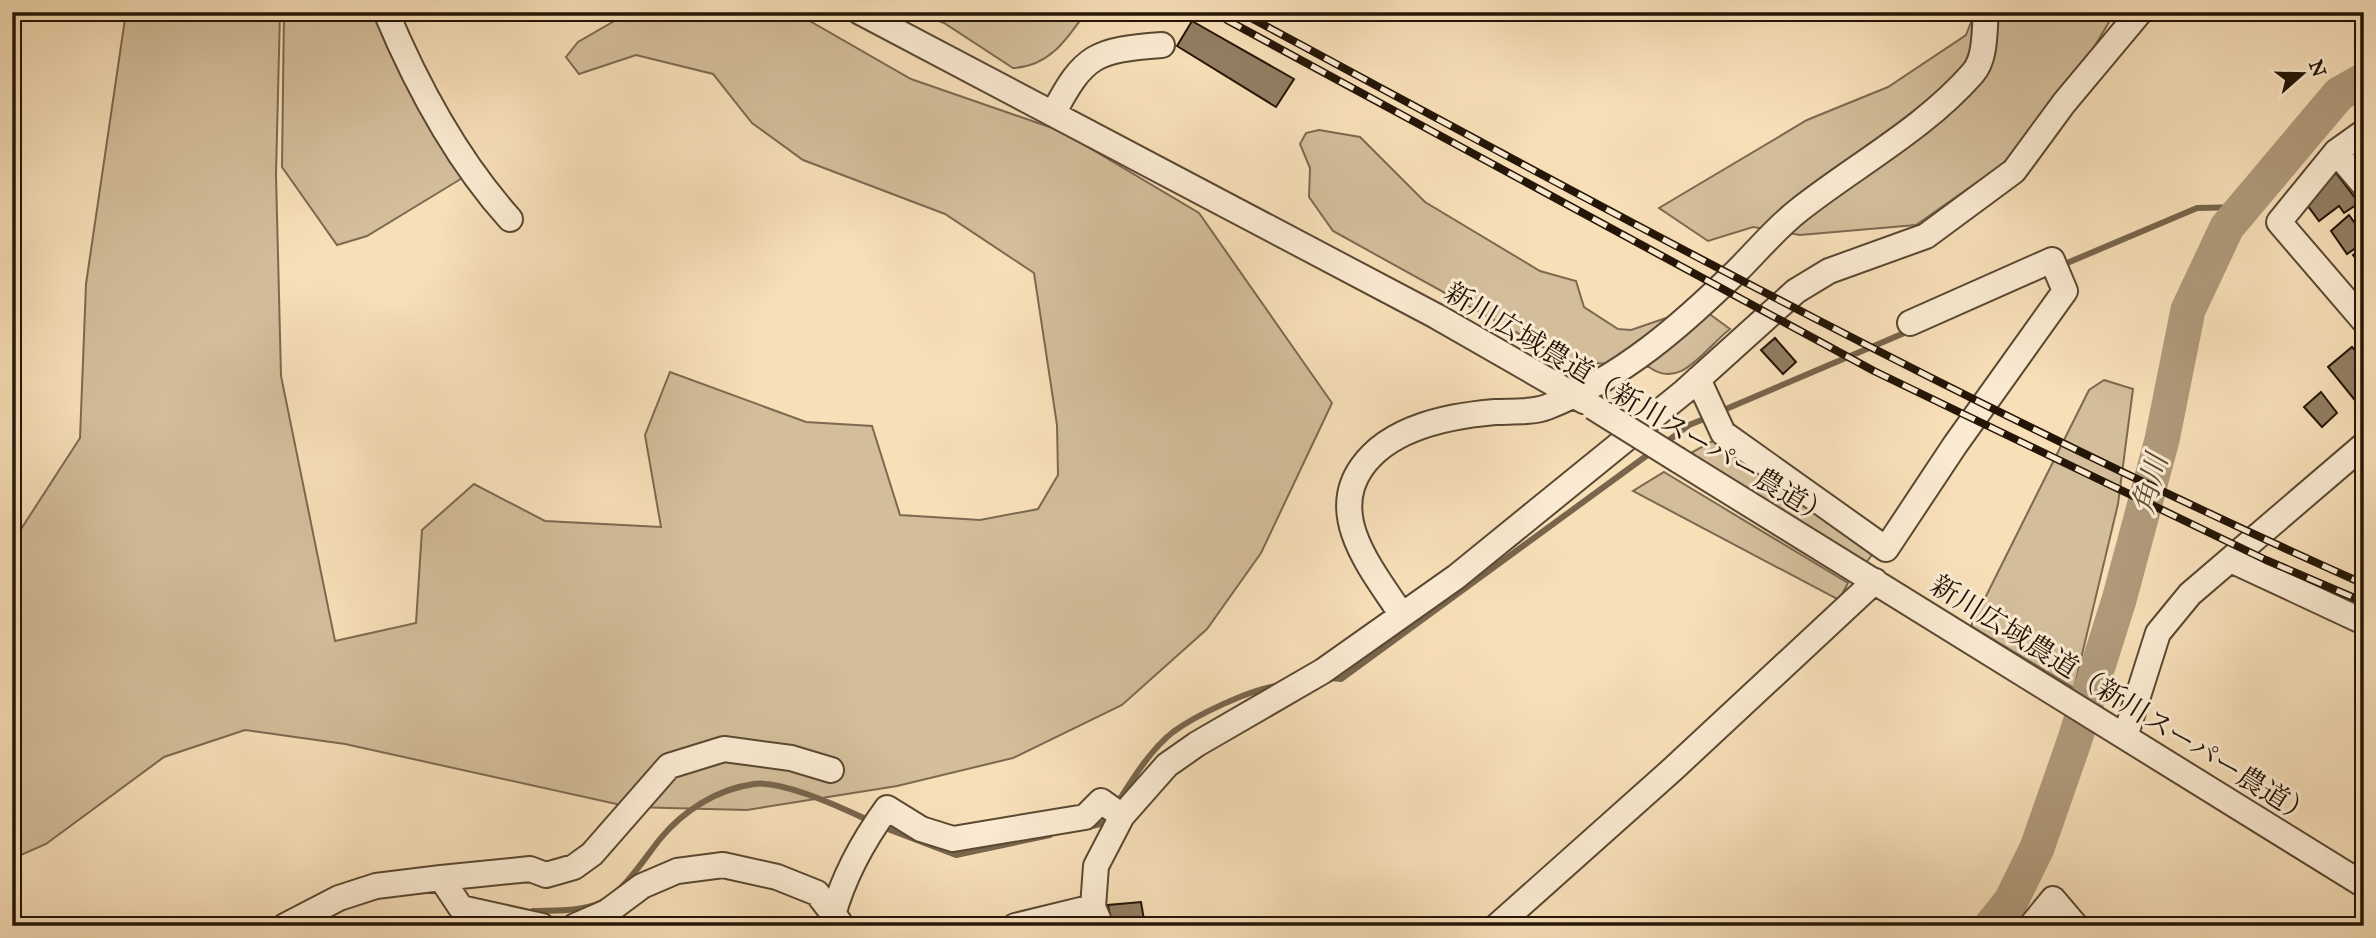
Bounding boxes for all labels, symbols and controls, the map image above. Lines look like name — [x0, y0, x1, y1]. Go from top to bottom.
north arrow — [2268, 38, 2338, 108]
text: N — [2304, 57, 2331, 80]
street label: 新川広域農道（新川スーパー農道） — [1438, 274, 1838, 534]
water label: 角川 — [2125, 447, 2176, 518]
street label: 新川広域農道（新川スーパー農道） — [1924, 567, 2320, 833]

